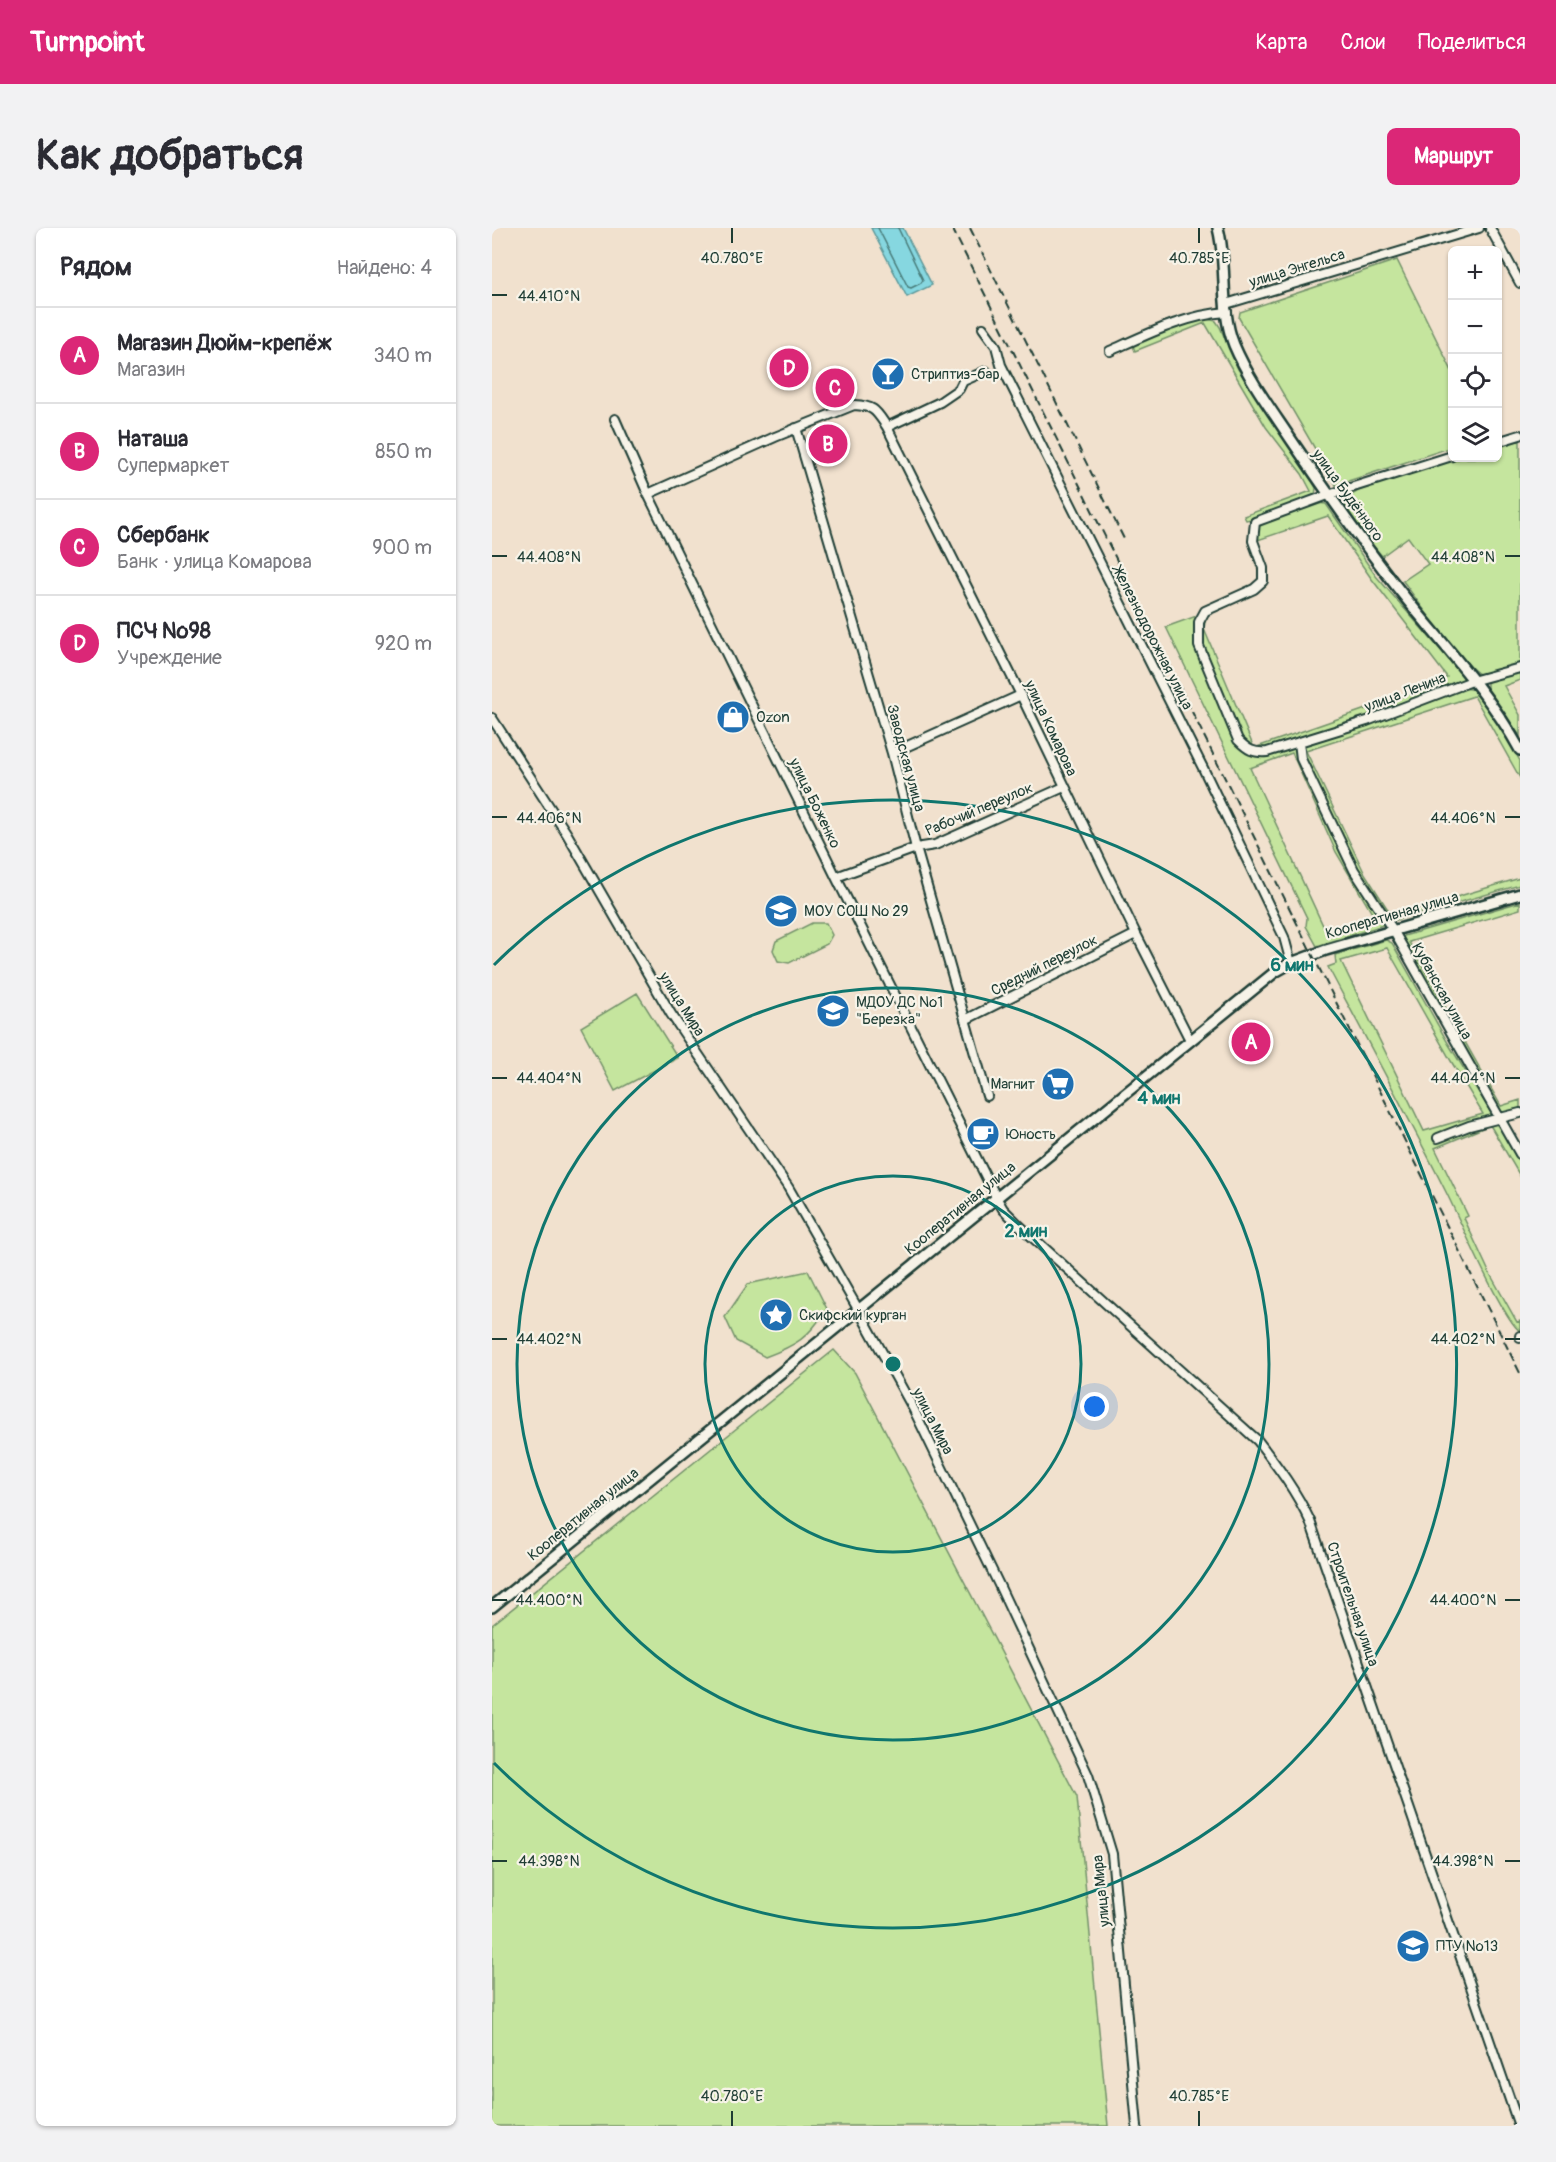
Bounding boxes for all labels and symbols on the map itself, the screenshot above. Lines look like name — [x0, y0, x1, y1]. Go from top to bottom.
street label: улица Энгельса — [1246, 245, 1347, 292]
text: 40.780°E — [701, 249, 763, 268]
text: 40.785°E — [1169, 249, 1229, 268]
text: 44.410°N — [518, 287, 580, 306]
pin: D — [770, 346, 808, 390]
bar icon: Стриптиз-бар — [870, 356, 906, 392]
place label: Стриптиз-бар — [911, 365, 1000, 384]
pin: C — [816, 366, 854, 410]
pin: B — [808, 422, 848, 466]
street label: улица Будённого — [1307, 445, 1387, 545]
text: 44.408°N — [517, 548, 581, 567]
text: 44.408°N — [1431, 548, 1495, 567]
street label: Железнодорожная улица — [1107, 562, 1197, 713]
street label: улица Ленина — [1361, 668, 1449, 717]
street label: улица Комарова — [1020, 676, 1081, 779]
shop icon: Ozon — [715, 699, 751, 735]
street label: Заводская улица — [882, 702, 929, 814]
place label: Ozon — [756, 708, 790, 727]
street label: улица Боженко — [784, 754, 845, 851]
street label: Рабочий переулок — [923, 778, 1036, 841]
text: 44.406°N — [516, 809, 582, 828]
text: 44.406°N — [1430, 809, 1496, 828]
street label: Кооперативная улица — [1323, 887, 1461, 944]
school or university icon: МОУ СОШ № 29 — [763, 893, 799, 929]
place label: МОУ СОШ № 29 — [804, 902, 908, 921]
street label: Средний переулок — [988, 930, 1101, 1000]
street label: Кубанская улица — [1407, 939, 1476, 1043]
text: 6 мин — [1270, 954, 1314, 977]
street label: улица Мира — [654, 968, 709, 1040]
school or university icon: МДОУ ДС №1 "Березка" — [815, 993, 851, 1029]
place label: МДОУ ДС №1 "Березка" — [856, 993, 943, 1029]
pin: A — [1232, 1020, 1270, 1064]
supermarket icon: Магнит — [1040, 1066, 1076, 1102]
text: 44.404°N — [516, 1069, 582, 1088]
text: 44.404°N — [1430, 1069, 1496, 1088]
place label: Магнит — [990, 1075, 1035, 1094]
text: 4 мин — [1137, 1087, 1181, 1110]
cafe icon: Юность — [965, 1116, 1001, 1152]
place label: Юность — [1006, 1125, 1056, 1144]
street label: Кооперативная улица — [901, 1158, 1020, 1259]
text: 2 мин — [1005, 1220, 1047, 1243]
place icon: Скифский курган — [758, 1297, 794, 1333]
place label: Скифский курган — [799, 1306, 907, 1325]
text: 44.402°N — [517, 1330, 581, 1349]
text: 44.402°N — [1431, 1330, 1495, 1349]
centre of rings — [883, 1354, 903, 1374]
street label: улица Мира — [907, 1384, 957, 1458]
your location — [1080, 1392, 1109, 1421]
street label: Кооперативная улица — [524, 1464, 643, 1565]
street label: Строительная улица — [1322, 1539, 1383, 1669]
text: 44.400°N — [516, 1591, 582, 1610]
text: 44.400°N — [1430, 1591, 1496, 1610]
text: 44.398°N — [518, 1852, 580, 1871]
text: 44.398°N — [1432, 1852, 1494, 1871]
street label: улица Мира — [1088, 1854, 1115, 1929]
school or university icon: ПТУ №13 — [1395, 1928, 1431, 1964]
place label: ПТУ №13 — [1436, 1937, 1498, 1956]
text: 40.780°E — [701, 2087, 763, 2106]
text: 40.785°E — [1169, 2087, 1229, 2106]

